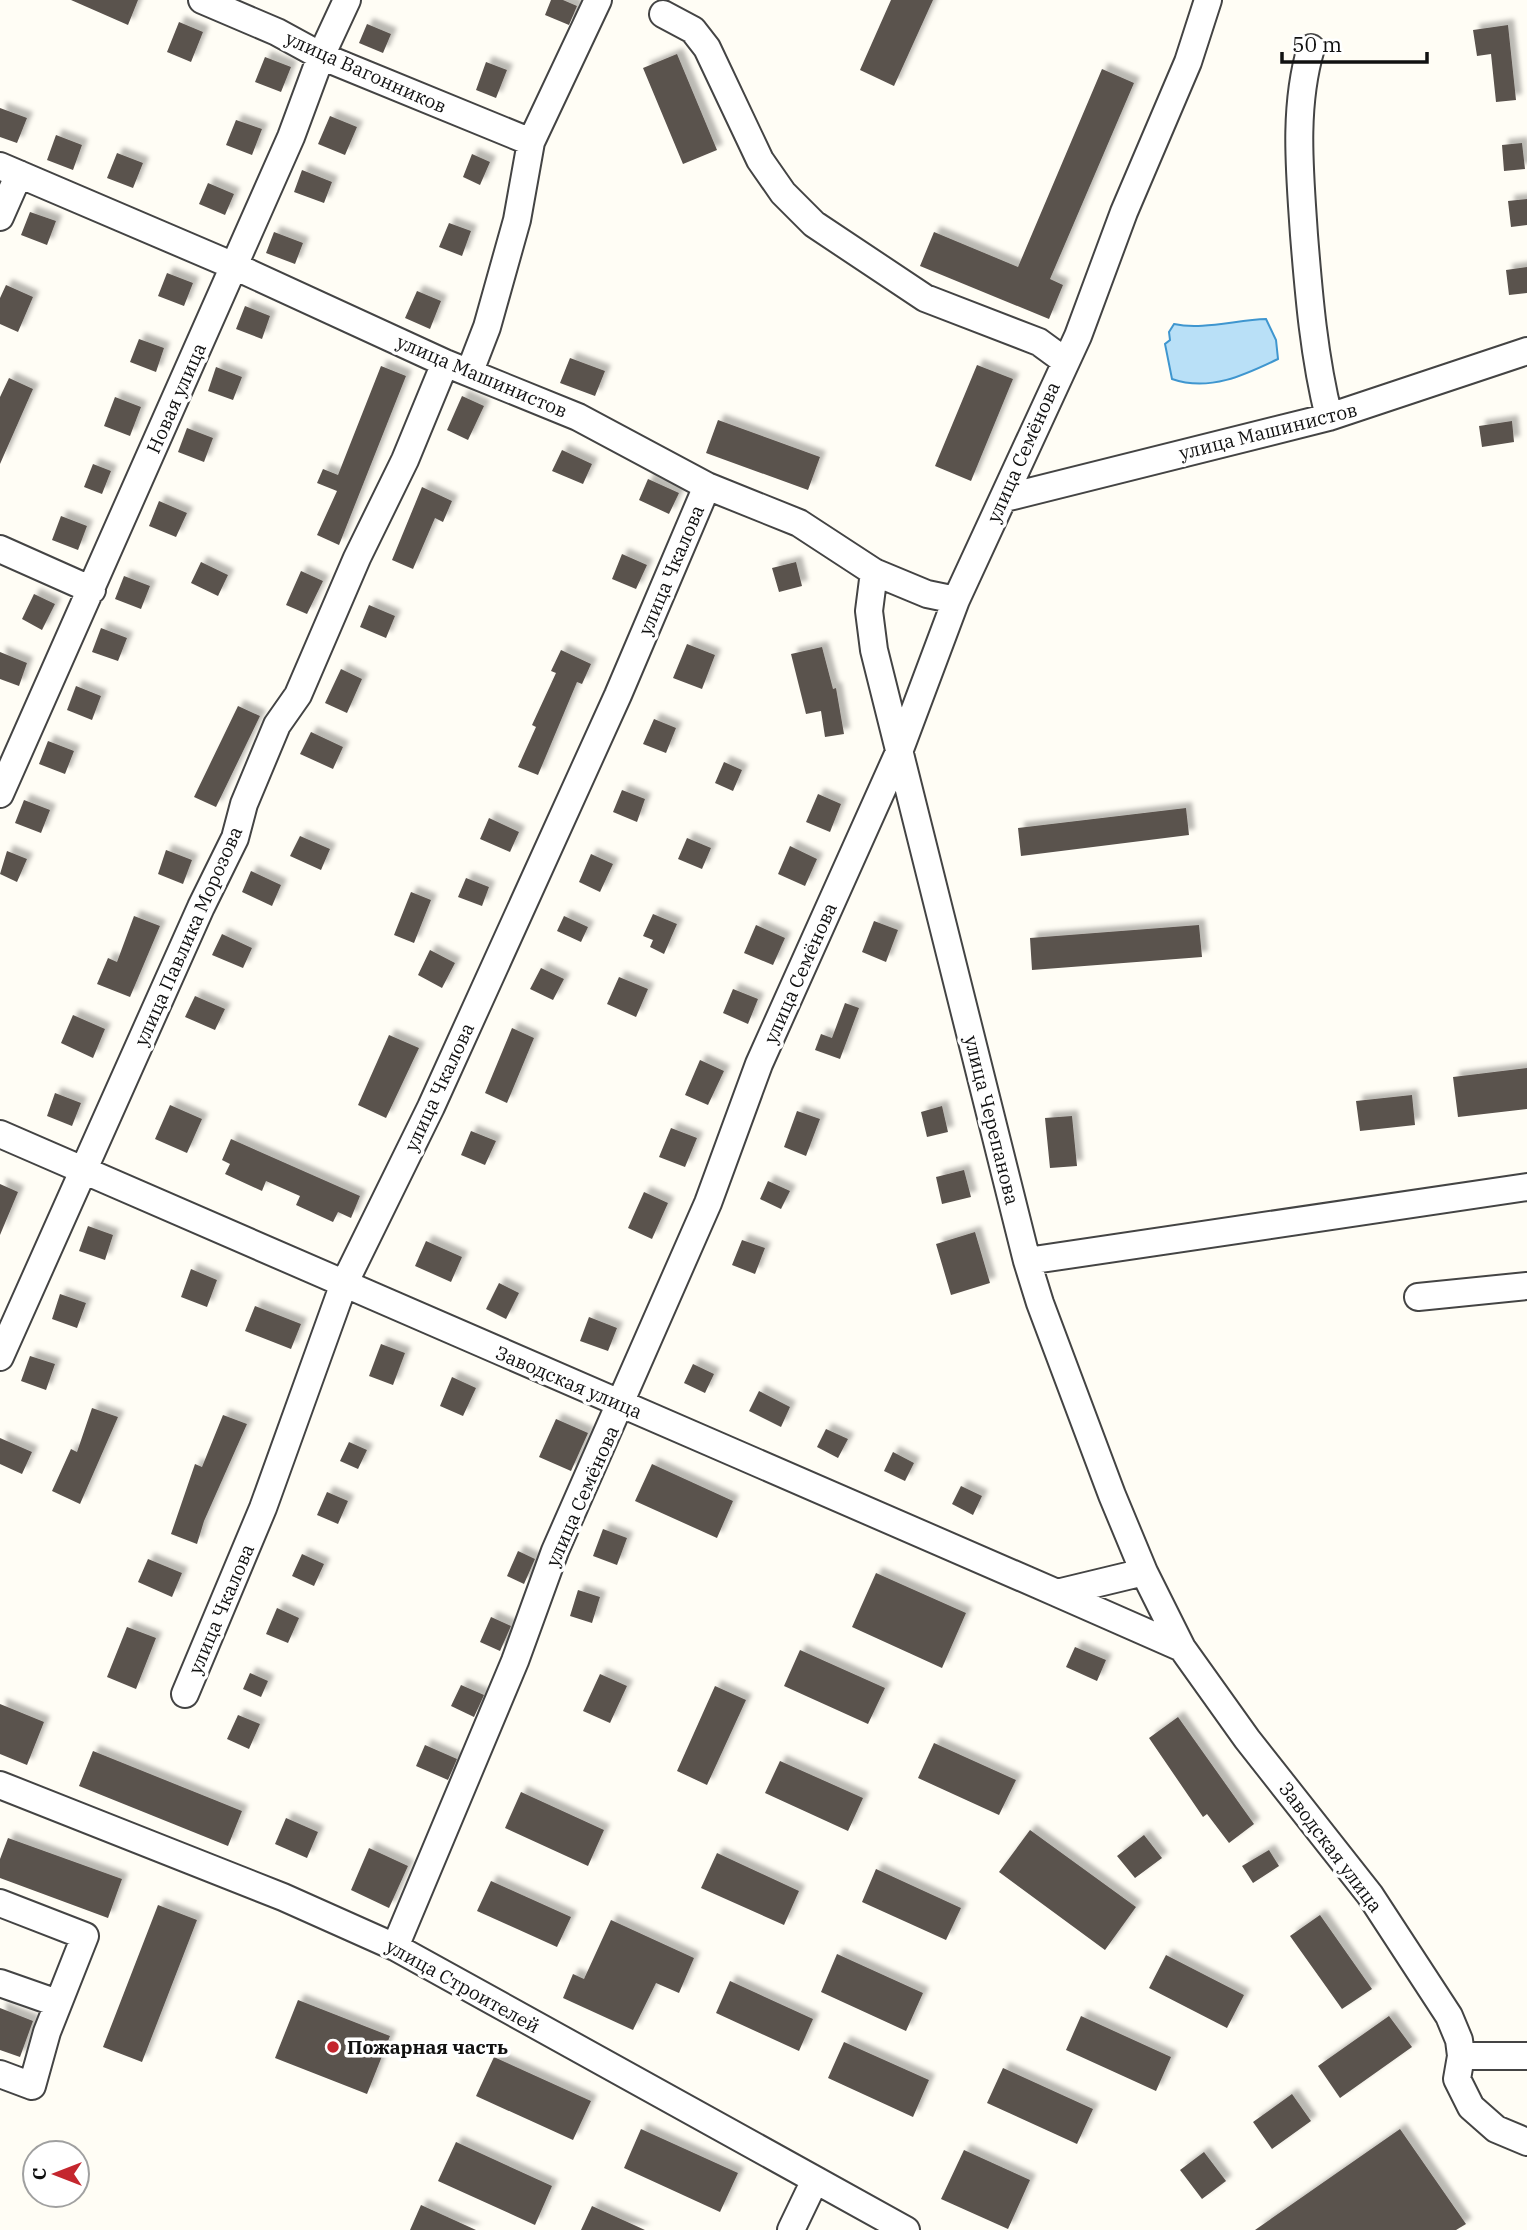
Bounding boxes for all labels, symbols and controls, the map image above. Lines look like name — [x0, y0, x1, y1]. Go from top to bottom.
scale bar — [1282, 21, 1427, 65]
street label: улица Вагонников — [282, 26, 450, 118]
text: 50 m — [1292, 30, 1342, 58]
street label: улица Машинистов — [393, 329, 571, 423]
street label: Новая улица — [141, 339, 211, 457]
street label: улица Семёнова — [981, 378, 1065, 526]
street label: улица Машинистов — [1176, 397, 1360, 465]
street label: улица Чкалова — [633, 501, 709, 639]
street label: улица Павлика Морозова — [129, 823, 247, 1049]
street label: улица Семёнова — [758, 899, 842, 1047]
street label: улица Чкалова — [399, 1019, 479, 1155]
street label: улица Черепанова — [959, 1033, 1025, 1207]
street label: Заводская улица — [492, 1340, 646, 1424]
street label: улица Семёнова — [540, 1422, 624, 1570]
street label: улица Чкалова — [183, 1540, 259, 1678]
street label: Заводская улица — [1274, 1777, 1388, 1917]
street label: улица Строителей — [382, 1934, 544, 2038]
place label: Пожарная часть — [347, 2035, 508, 2059]
marker: Пожарная часть — [325, 2039, 341, 2055]
north arrow — [21, 2139, 91, 2209]
text: С — [27, 2168, 51, 2180]

